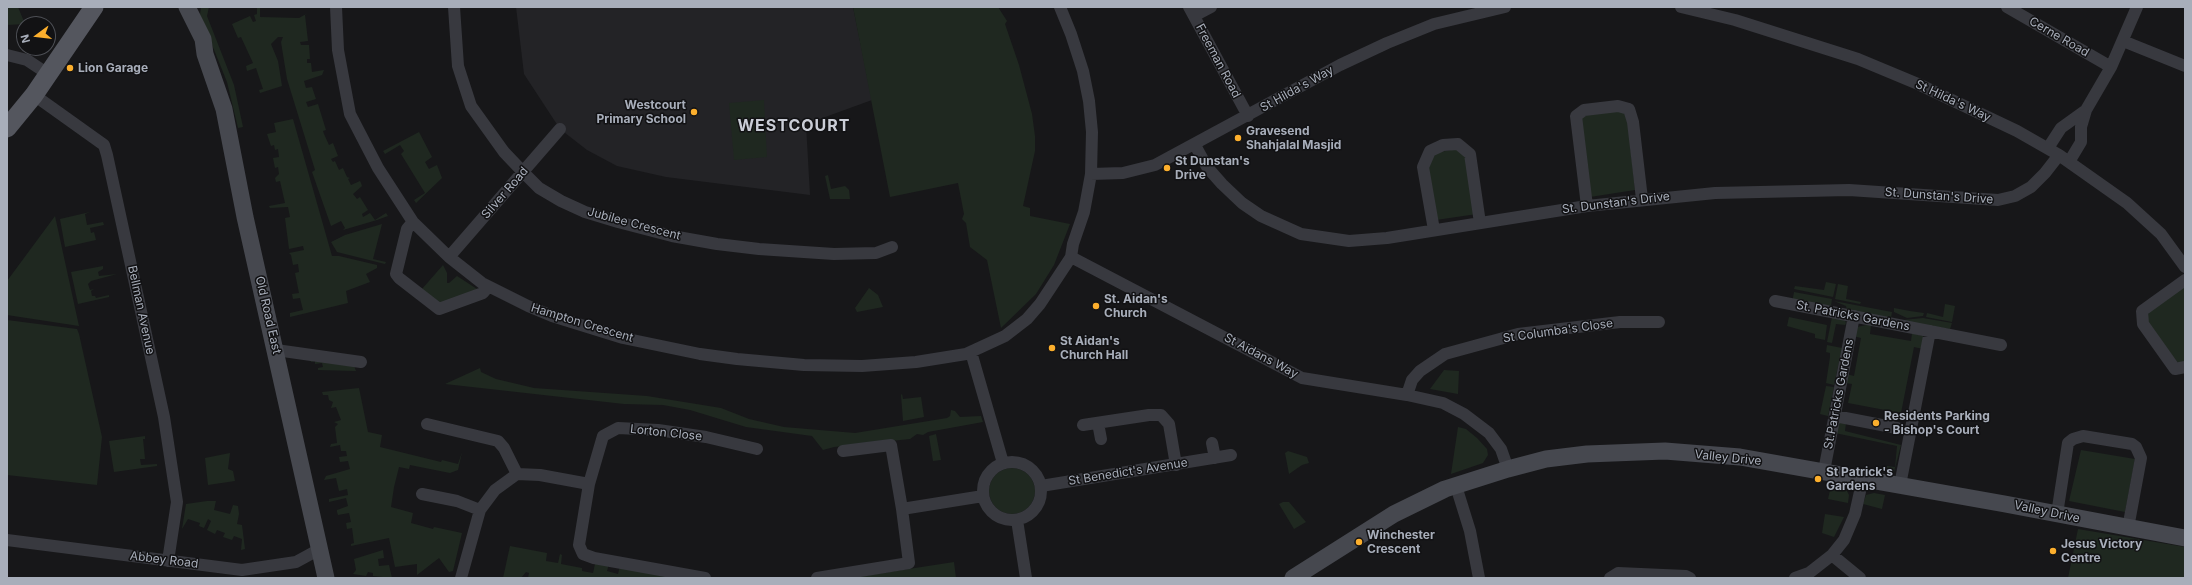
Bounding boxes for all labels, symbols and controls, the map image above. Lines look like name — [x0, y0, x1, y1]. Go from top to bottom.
street label: Cerne Road — [2026, 14, 2092, 60]
north arrow — [16, 16, 56, 56]
street label: Freeman Road — [1192, 22, 1244, 100]
text: N — [18, 33, 33, 45]
place label: Lion Garage — [78, 61, 148, 75]
marker: Lion Garage — [65, 63, 75, 73]
street label: St Hilda's Way — [1258, 63, 1336, 115]
street label: St Hilda's Way — [1913, 77, 1993, 125]
place label: Westcourt Primary School — [597, 98, 686, 126]
marker: Westcourt Primary School — [689, 107, 699, 117]
district label: WESTCOURT — [737, 116, 851, 136]
place label: Gravesend Shahjalal Masjid — [1246, 124, 1341, 152]
marker: Gravesend Shahjalal Masjid — [1233, 133, 1243, 143]
place label: St Dunstan's Drive — [1175, 154, 1250, 182]
marker: St Dunstan's Drive — [1162, 163, 1172, 173]
street label: Silver Road — [479, 164, 531, 222]
street label: St. Dunstan's Drive — [1884, 185, 1994, 207]
street label: St. Dunstan's Drive — [1561, 189, 1671, 217]
street label: Jubilee Crescent — [586, 205, 682, 243]
street label: Bellman Avenue — [125, 264, 157, 356]
street label: Old Road East — [252, 275, 284, 355]
place label: St. Aidan's Church — [1104, 292, 1168, 320]
street label: St. Patricks Gardens — [1795, 298, 1911, 334]
street label: Hampton Crescent — [529, 301, 635, 345]
marker: St. Aidan's Church — [1091, 301, 1101, 311]
street label: St Columba's Close — [1502, 316, 1614, 346]
street label: St Aidans Way — [1222, 330, 1300, 382]
place label: St Aidan's Church Hall — [1060, 334, 1128, 362]
street label: St.Patricks Gardens — [1821, 338, 1857, 450]
marker: St Aidan's Church Hall — [1047, 343, 1057, 353]
place label: Residents Parking - Bishop's Court — [1884, 409, 1990, 437]
marker: Residents Parking - Bishop's Court — [1871, 418, 1881, 428]
street label: Lorton Close — [629, 422, 703, 444]
street label: Valley Drive — [1694, 447, 1762, 469]
street label: St Benedict's Avenue — [1067, 455, 1189, 489]
place label: St Patrick's Gardens — [1826, 465, 1893, 493]
marker: St Patrick's Gardens — [1813, 474, 1823, 484]
street label: Valley Drive — [2013, 498, 2081, 526]
place label: Winchester Crescent — [1367, 528, 1435, 556]
marker: Winchester Crescent — [1354, 537, 1364, 547]
place label: Jesus Victory Centre — [2061, 537, 2142, 565]
marker: Jesus Victory Centre — [2048, 546, 2058, 556]
street label: Abbey Road — [129, 549, 199, 571]

